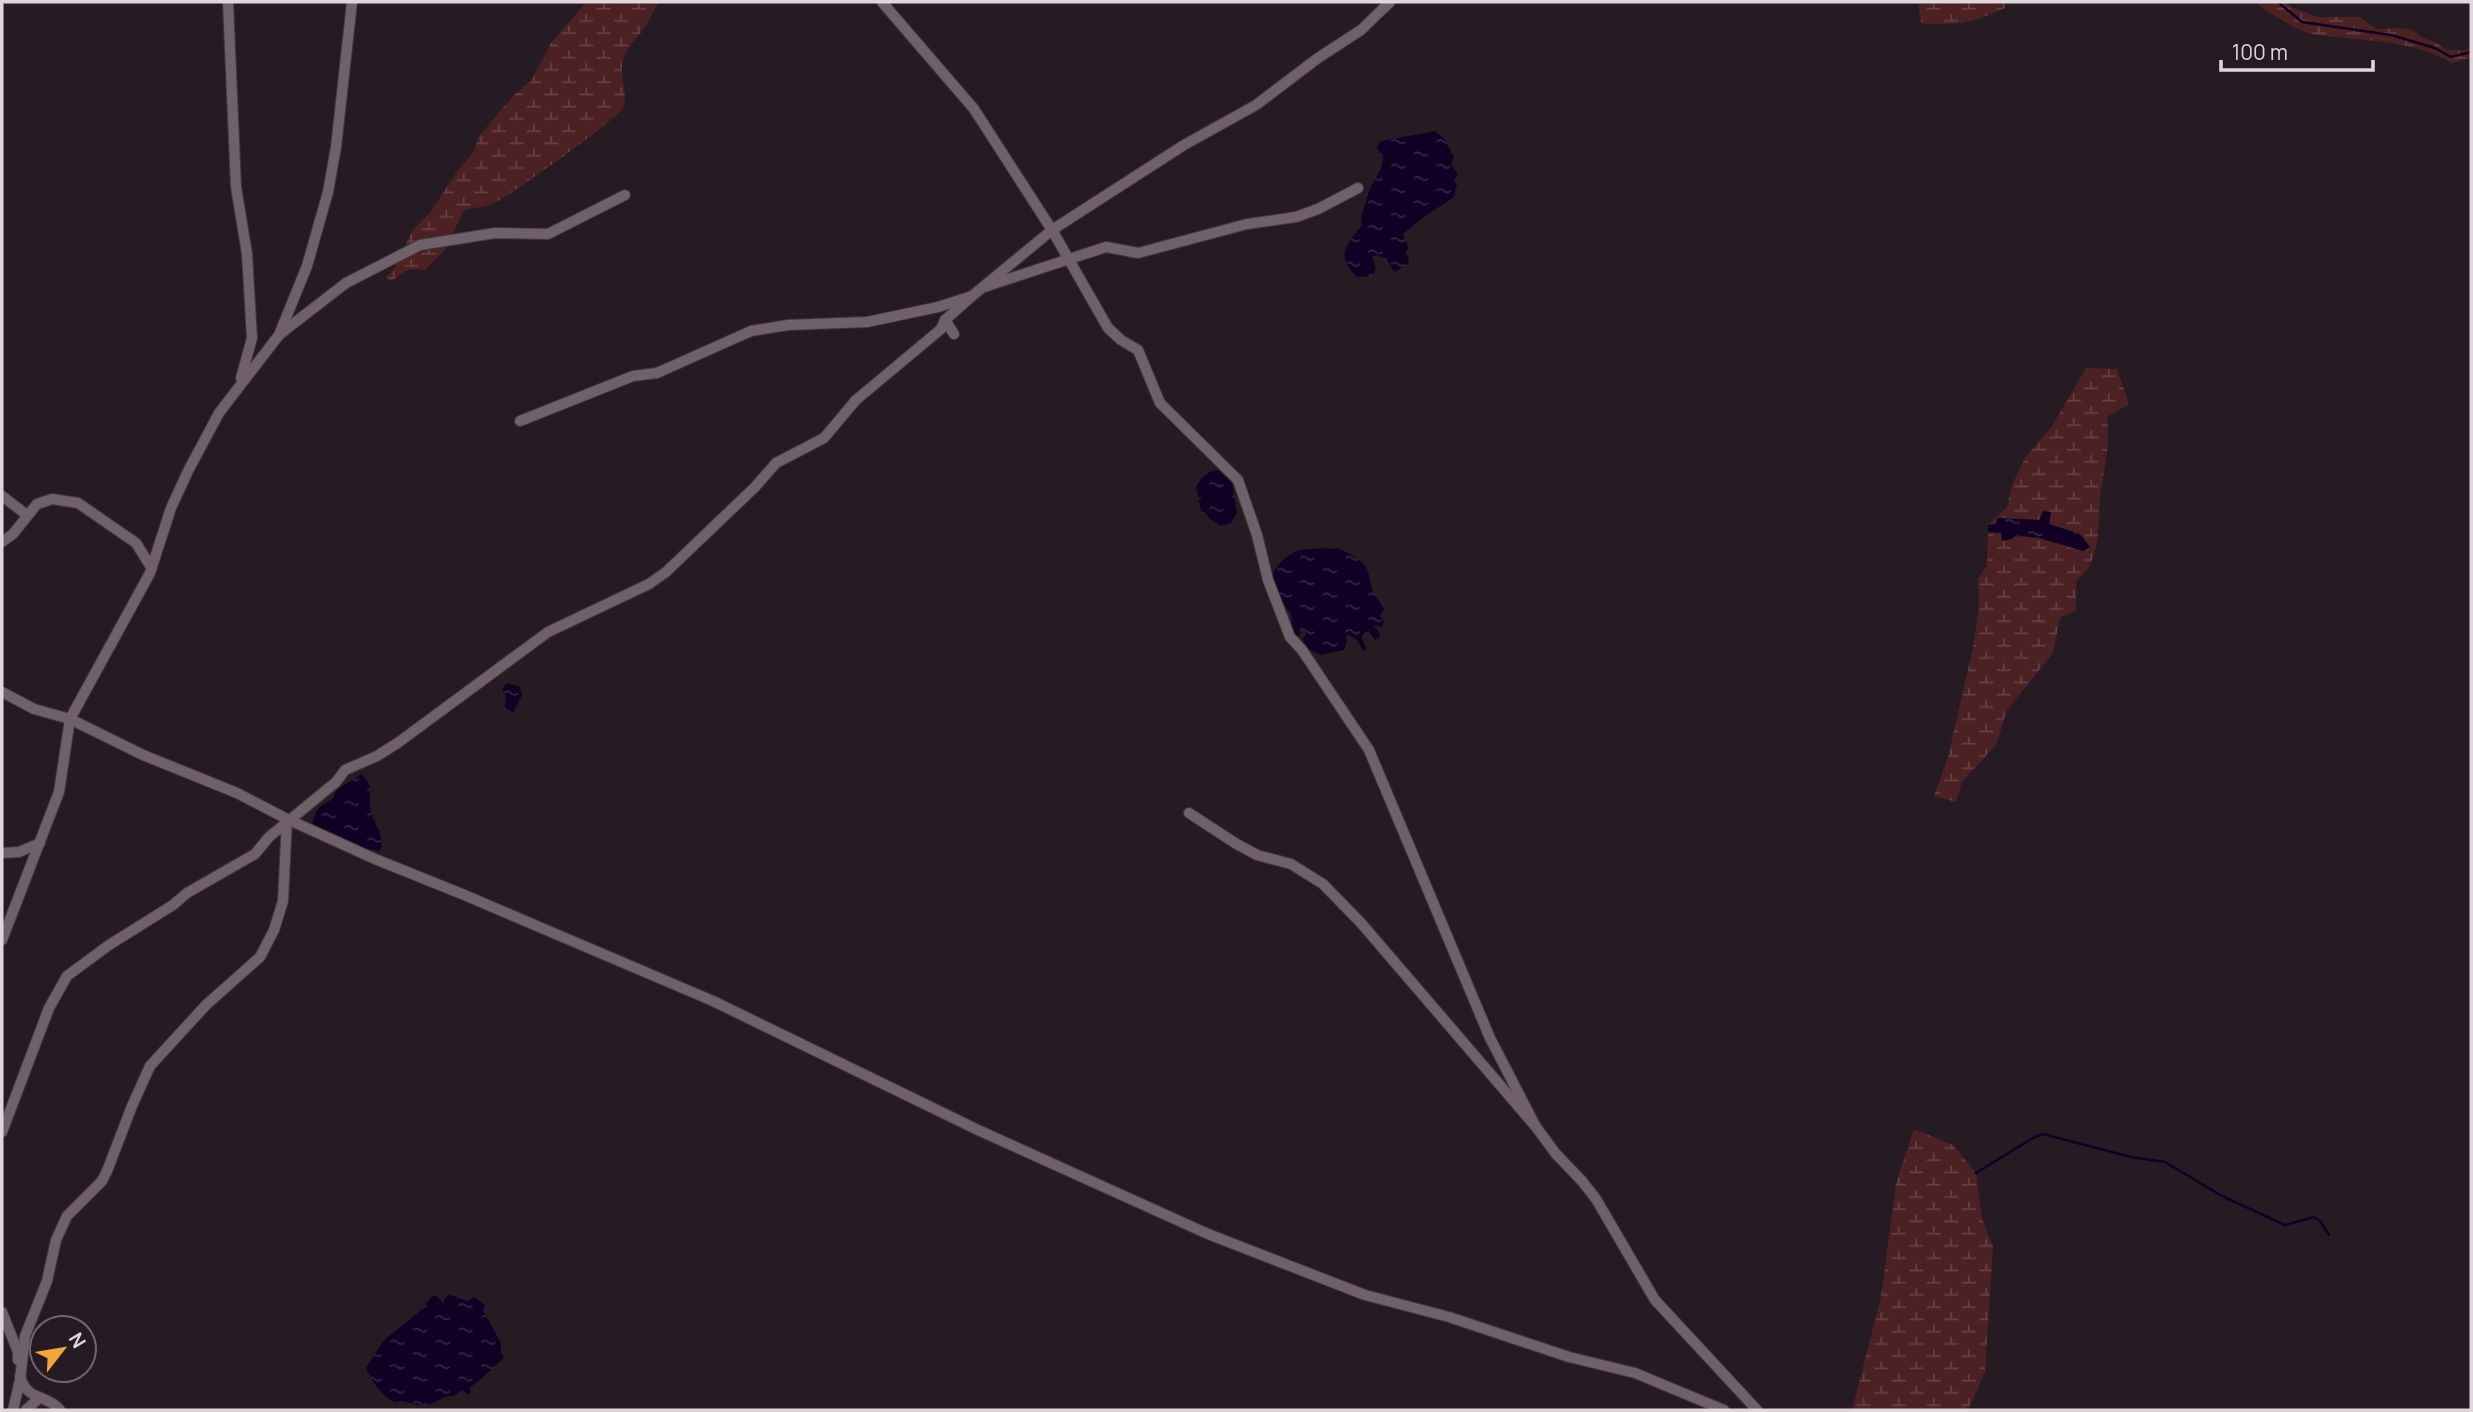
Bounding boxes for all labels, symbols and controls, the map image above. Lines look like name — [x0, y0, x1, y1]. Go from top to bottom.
scale bar — [2221, 28, 2373, 72]
text: 100 m — [2232, 38, 2288, 66]
north arrow — [28, 1314, 98, 1384]
text: N — [63, 1328, 92, 1353]

